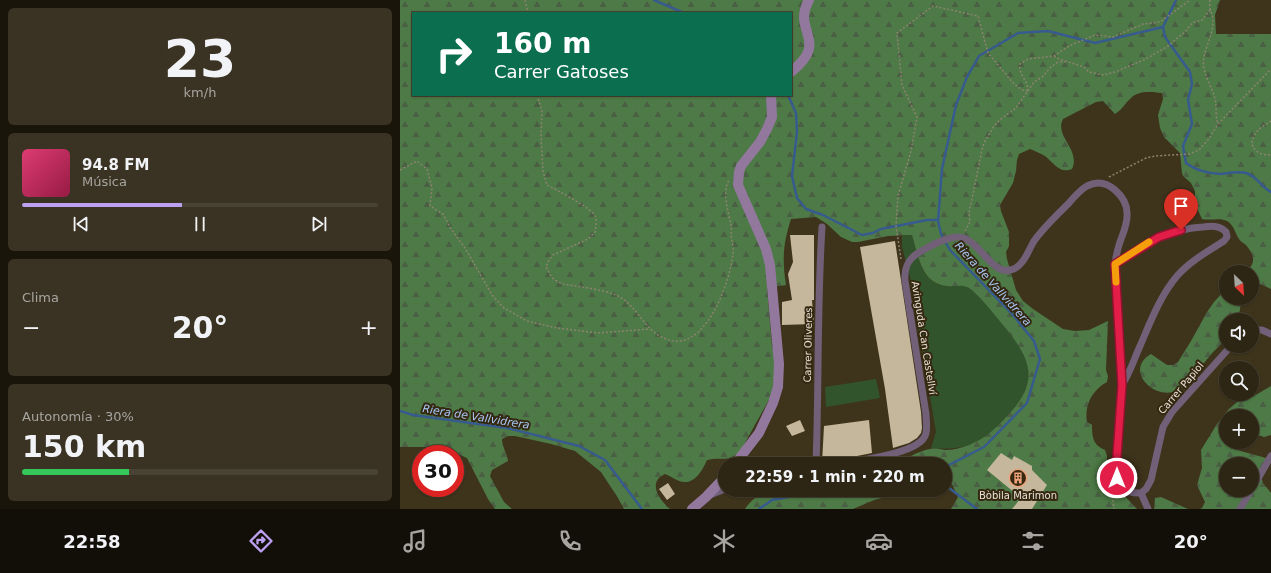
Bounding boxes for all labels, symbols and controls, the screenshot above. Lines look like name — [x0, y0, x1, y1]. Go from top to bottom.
text: 160 m — [494, 27, 591, 60]
icon: right — [428, 28, 480, 80]
text: 23 — [164, 29, 236, 89]
text: Carrer Gatoses — [494, 61, 629, 82]
text: km/h — [184, 85, 216, 100]
text: 94.8 FM — [82, 156, 149, 174]
text: Música — [82, 174, 127, 189]
pin — [1164, 189, 1198, 230]
icon: arrive — [1170, 195, 1192, 217]
icon: previous — [70, 213, 92, 235]
icon: pause — [189, 213, 211, 235]
icon: next — [308, 213, 330, 235]
water label: Riera de Vallvidrera — [952, 239, 1034, 329]
north arrow — [1219, 265, 1259, 305]
map controls — [1219, 265, 1259, 497]
street label: Avinguda Can Castellví — [910, 280, 939, 397]
text: Clima — [22, 290, 59, 305]
street label: Carrer Oliveres — [802, 307, 814, 383]
text: 20° — [172, 310, 228, 345]
button: sound — [1219, 313, 1259, 353]
text: − — [22, 315, 40, 340]
text: + — [360, 315, 378, 340]
street label: Carrer Papiol — [1156, 360, 1206, 416]
button: search — [1219, 361, 1259, 401]
water label: Riera de Vallvidrera — [422, 402, 531, 432]
text: Autonomía · 30% — [22, 409, 134, 424]
button: + — [1219, 409, 1259, 449]
text: 150 km — [22, 429, 146, 464]
speed limit sign: 30 — [412, 445, 464, 497]
position arrow — [1096, 457, 1138, 499]
button: − — [1219, 457, 1259, 497]
text: 22:59 · 1 min · 220 m — [745, 468, 925, 486]
building icon: Bòbila Marimon — [1008, 468, 1028, 488]
place label: Bòbila Marimon — [979, 490, 1057, 501]
icon: directions — [247, 527, 275, 555]
icon: music — [401, 527, 429, 555]
icon: phone — [556, 527, 584, 555]
icon: climate — [710, 527, 738, 555]
icon: car — [865, 527, 893, 555]
icon: filters — [1019, 527, 1047, 555]
text: 22:58 — [63, 531, 121, 552]
text: 20° — [1174, 531, 1208, 552]

